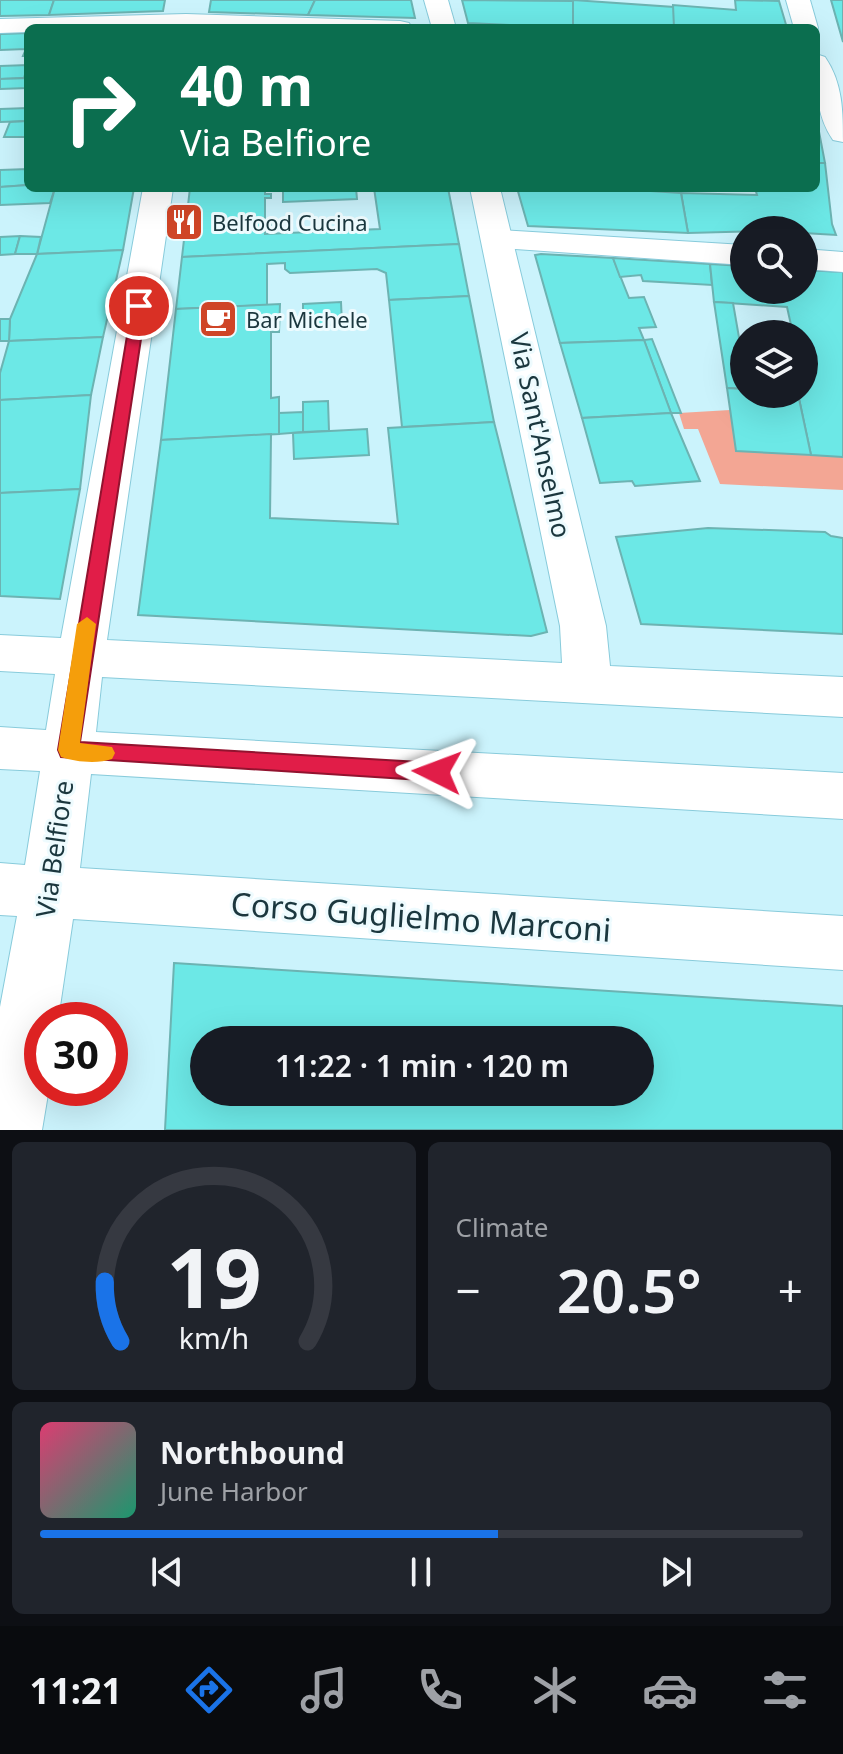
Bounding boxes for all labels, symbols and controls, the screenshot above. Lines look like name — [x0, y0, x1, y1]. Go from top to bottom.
text: 40 m — [180, 46, 313, 122]
icon: right — [48, 56, 152, 160]
text: Via Belfiore — [180, 118, 371, 167]
restaurant icon: Belfood Cucina — [163, 201, 205, 243]
place label: Belfood Cucina — [212, 207, 368, 237]
map controls — [730, 216, 818, 408]
button: search — [730, 216, 818, 304]
pin — [105, 272, 173, 340]
icon: arrive — [117, 284, 161, 328]
cafe icon: Bar Michele — [197, 298, 239, 340]
place label: Bar Michele — [246, 304, 368, 334]
button: layers — [730, 320, 818, 408]
street label: Via Sant'Anselmo — [502, 329, 580, 541]
position arrow — [395, 730, 479, 814]
street label: Via Belfiore — [27, 778, 81, 920]
street label: Corso Guglielmo Marconi — [229, 881, 613, 951]
speed limit sign: 30 — [24, 1002, 128, 1106]
text: 11:22 · 1 min · 120 m — [275, 1045, 569, 1086]
text: Climate — [456, 1209, 548, 1245]
text: 19 — [166, 1219, 261, 1332]
text: 20.5° — [557, 1249, 702, 1331]
text: − — [456, 1260, 481, 1320]
text: + — [778, 1260, 803, 1320]
text: km/h — [179, 1318, 249, 1357]
text: Northbound — [160, 1432, 345, 1473]
text: June Harbor — [160, 1473, 308, 1509]
icon: previous — [145, 1550, 189, 1594]
icon: pause — [399, 1550, 443, 1594]
icon: next — [654, 1550, 698, 1594]
icon: directions — [181, 1662, 237, 1718]
icon: music — [296, 1662, 352, 1718]
icon: phone — [412, 1662, 468, 1718]
icon: climate — [527, 1662, 583, 1718]
icon: car — [642, 1662, 698, 1718]
icon: filters — [757, 1662, 813, 1718]
text: 11:21 — [30, 1666, 122, 1715]

